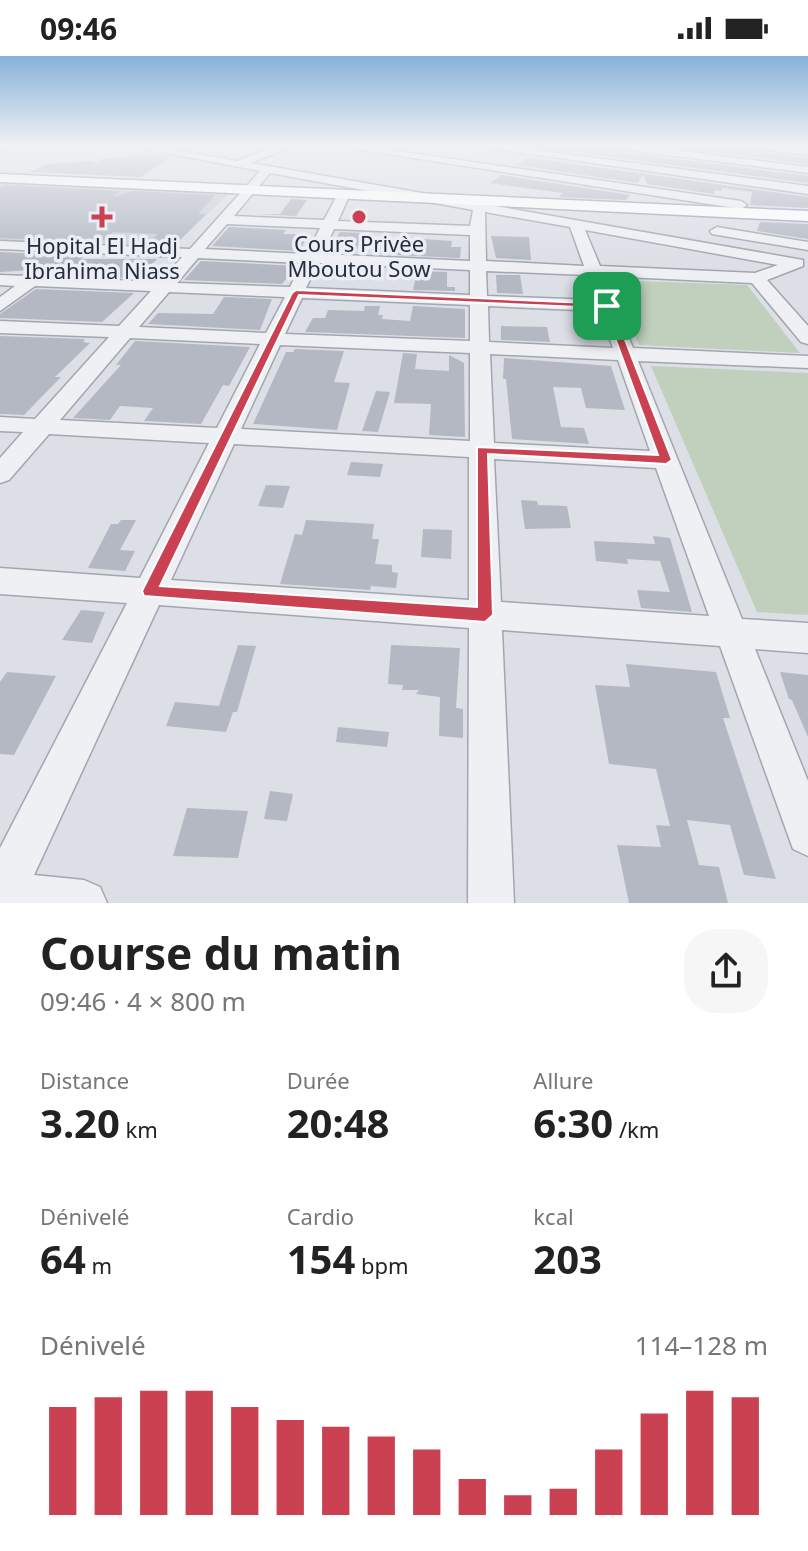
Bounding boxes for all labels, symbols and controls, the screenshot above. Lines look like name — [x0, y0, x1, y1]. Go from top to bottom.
text: 09:46 — [40, 8, 117, 49]
marker: Hopital El Hadj Ibrahima Niass — [91, 206, 113, 228]
marker: Cours Privèe Mboutou Sow — [350, 208, 368, 226]
place label: Cours Privèe Mboutou Sow — [287, 228, 431, 283]
place label: Hopital El Hadj Ibrahima Niass — [24, 230, 180, 285]
pin — [573, 272, 641, 340]
icon: arrive — [585, 284, 629, 328]
text: Course du matin — [40, 923, 402, 983]
button: share — [684, 929, 768, 1013]
text: 09:46 · 4 × 800 m — [40, 983, 246, 1019]
text: Distance — [40, 1065, 129, 1095]
text: Durée — [287, 1065, 350, 1095]
text: Allure — [533, 1065, 593, 1095]
text: 3.20 — [40, 1095, 120, 1150]
text: 20:48 — [287, 1095, 389, 1150]
text: 6:30 — [533, 1095, 613, 1150]
text: km — [120, 1114, 158, 1144]
text: /km — [613, 1114, 659, 1144]
text: Dénivelé — [40, 1201, 129, 1231]
text: Cardio — [287, 1201, 354, 1231]
text: kcal — [533, 1201, 574, 1231]
text: 64 — [40, 1231, 86, 1286]
text: 154 — [287, 1231, 355, 1286]
text: 203 — [533, 1231, 602, 1286]
text: m — [86, 1250, 112, 1280]
text: bpm — [355, 1250, 409, 1280]
text: Dénivelé — [40, 1327, 146, 1363]
text: 114–128 m — [635, 1327, 768, 1363]

